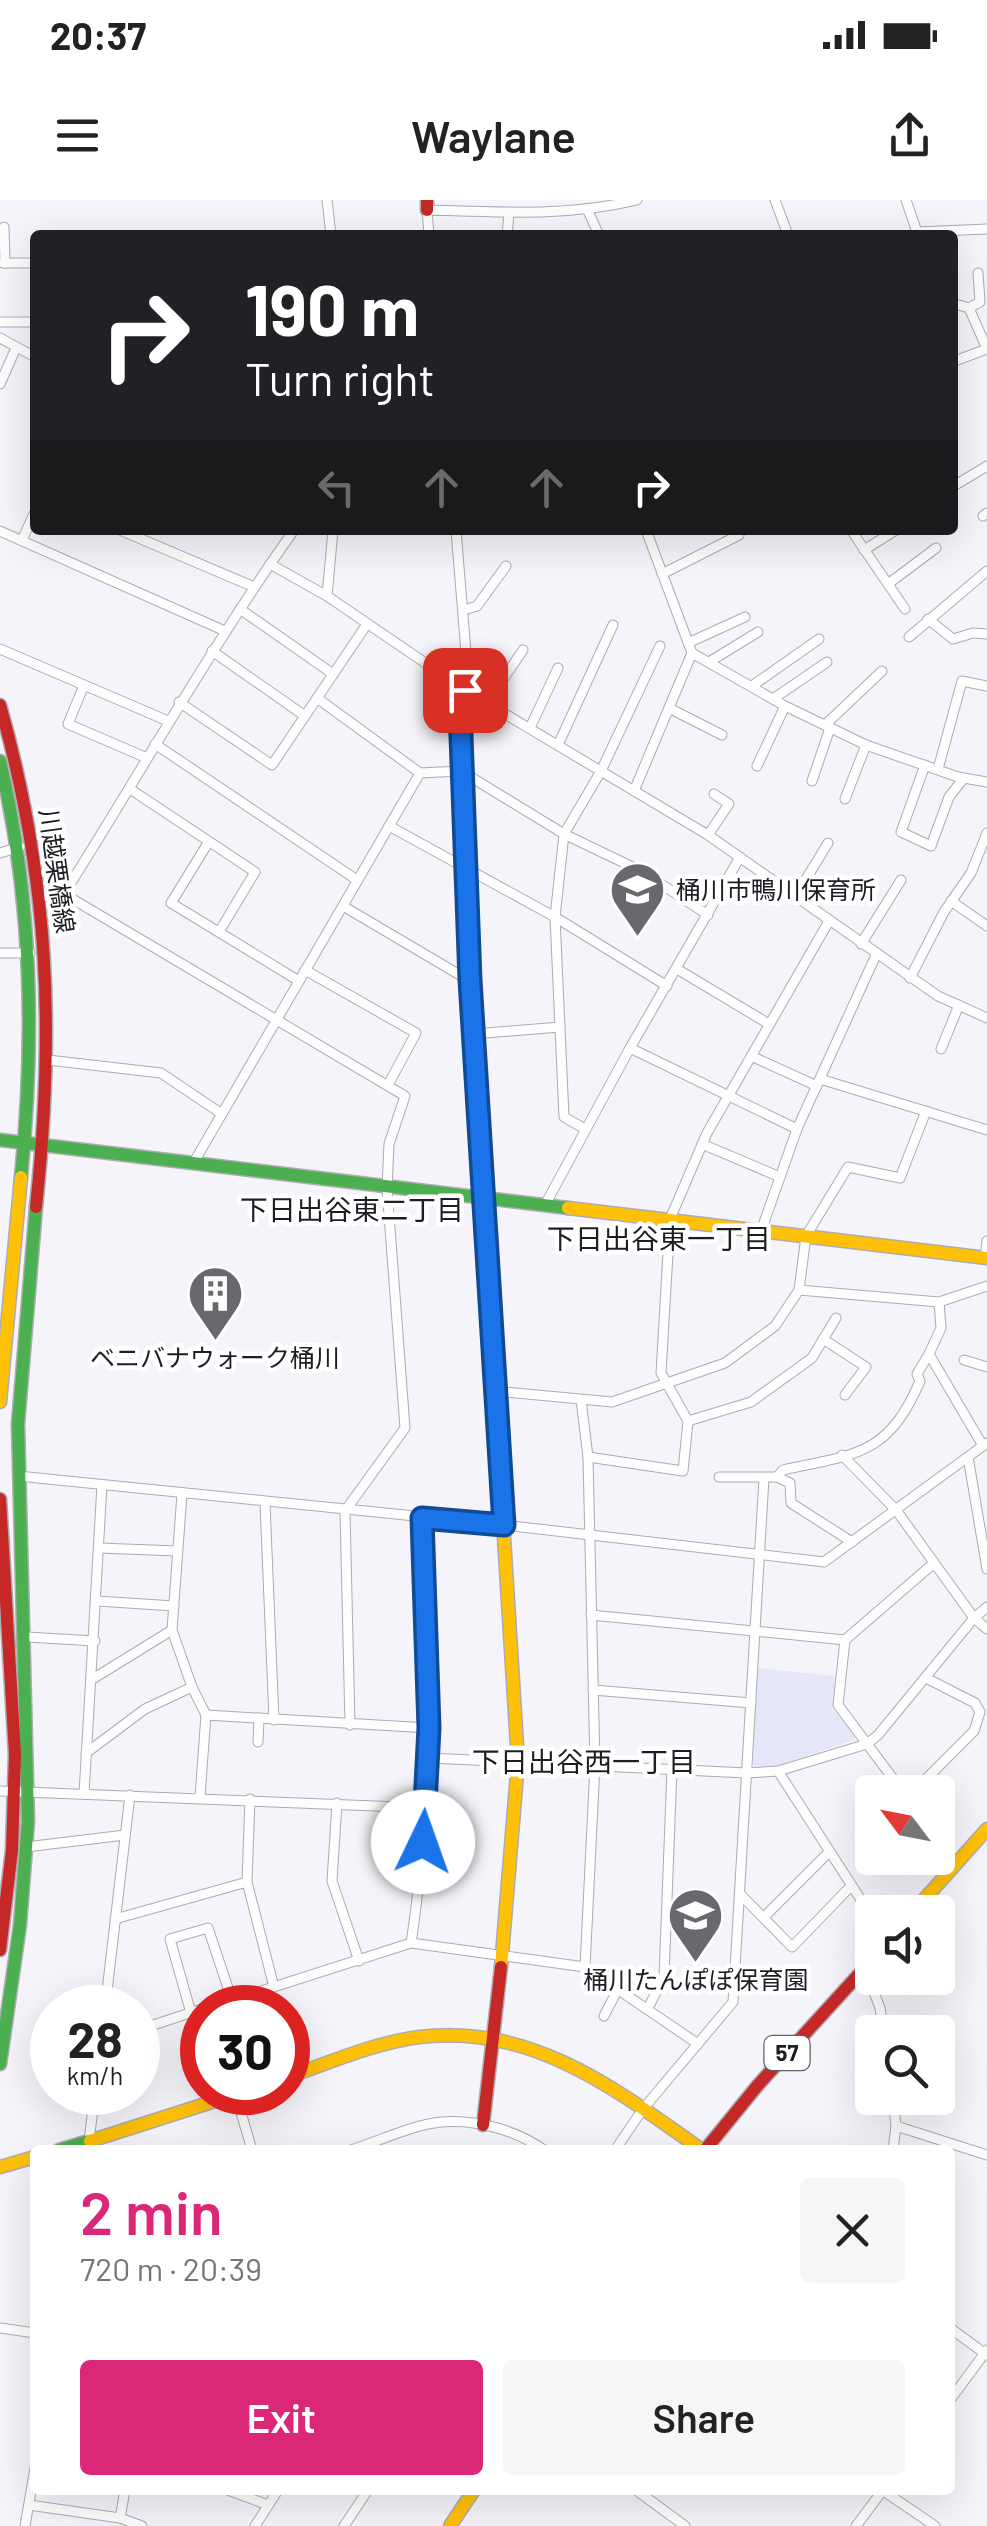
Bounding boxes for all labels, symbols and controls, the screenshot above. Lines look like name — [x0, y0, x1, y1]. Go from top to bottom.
text: 20:37 — [50, 12, 146, 58]
icon: menu — [50, 108, 105, 163]
text: Waylane — [411, 108, 576, 162]
icon: share — [882, 108, 937, 163]
text: 190 m — [245, 266, 419, 350]
icon: right — [80, 270, 210, 400]
text: Turn right — [245, 351, 435, 405]
icon: left — [309, 460, 364, 515]
icon: ahead — [414, 460, 469, 515]
icon: ahead — [519, 460, 574, 515]
icon: right — [624, 460, 679, 515]
pin — [423, 648, 508, 733]
icon: arrive — [438, 663, 493, 718]
street label: 川越栗橋線 — [34, 807, 82, 935]
school or university icon: 桶川市鴨川保育所 — [607, 860, 667, 939]
place label: 桶川市鴨川保育所 — [676, 874, 876, 904]
district label: 下日出谷東二丁目 — [240, 1192, 464, 1226]
district label: 下日出谷東一丁目 — [547, 1221, 771, 1255]
building icon: ベニバナウォーク桶川 — [185, 1263, 245, 1342]
place label: ベニバナウォーク桶川 — [90, 1342, 340, 1372]
district label: 下日出谷西一丁目 — [472, 1744, 696, 1778]
north arrow — [855, 1775, 955, 1875]
map controls — [855, 1775, 955, 2115]
position arrow — [371, 1790, 475, 1894]
school or university icon: 桶川たんぽぽ保育園 — [666, 1886, 726, 1965]
button: sound — [855, 1895, 955, 1995]
place label: 桶川たんぽぽ保育園 — [583, 1964, 809, 1994]
speed limit sign: 30 — [180, 1985, 310, 2115]
text: 28 — [67, 2008, 123, 2068]
button: search — [855, 2015, 955, 2115]
road number: 57 — [764, 2036, 810, 2070]
text: km/h — [67, 2060, 123, 2090]
text: 2 min — [80, 2175, 223, 2247]
button: close — [800, 2178, 905, 2283]
text: 720 m · 20:39 — [80, 2249, 262, 2287]
button: Exit — [80, 2360, 483, 2475]
button: Share — [503, 2360, 905, 2475]

